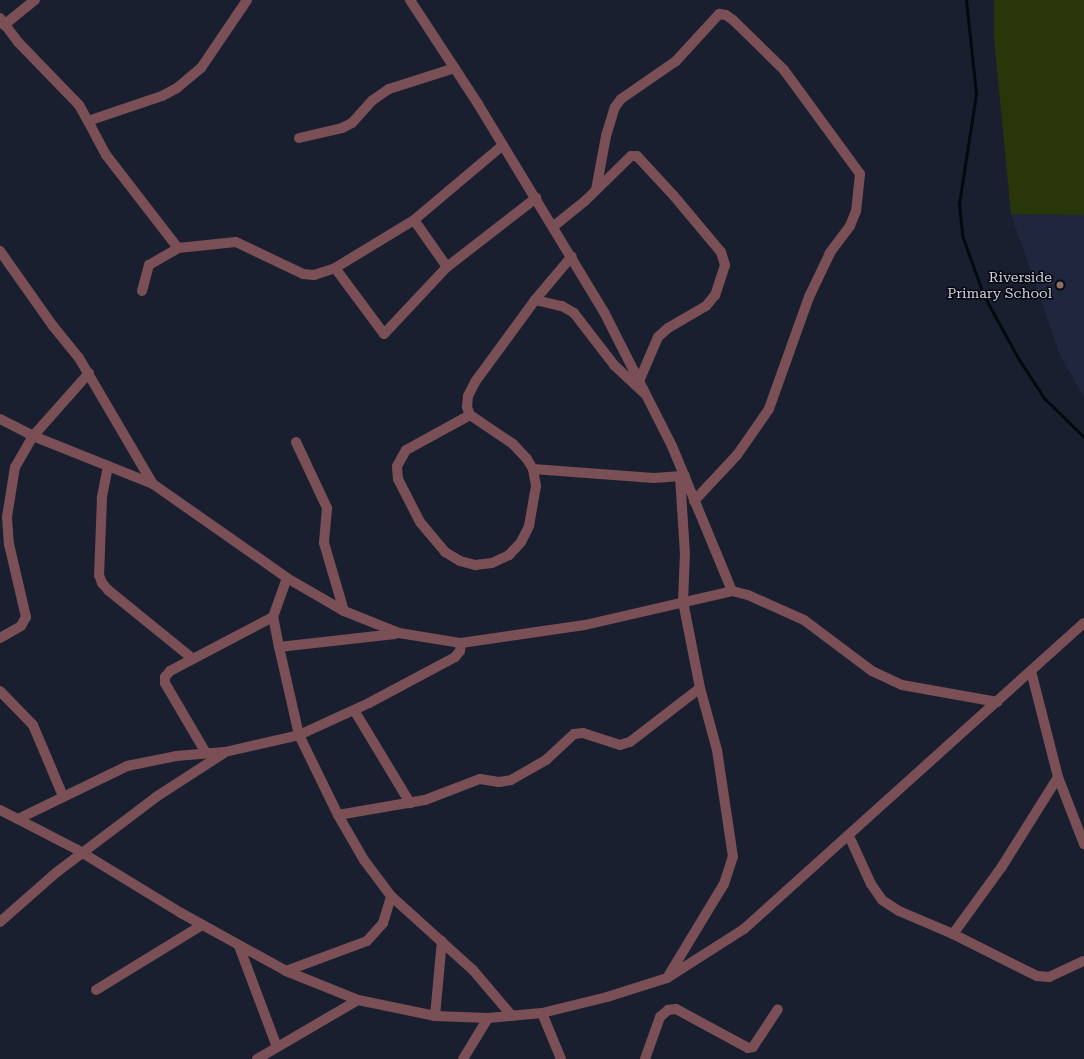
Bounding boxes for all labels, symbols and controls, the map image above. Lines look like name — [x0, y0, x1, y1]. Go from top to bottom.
place label: Riverside Primary School — [947, 269, 1052, 302]
marker: Riverside Primary School — [1055, 280, 1065, 290]

